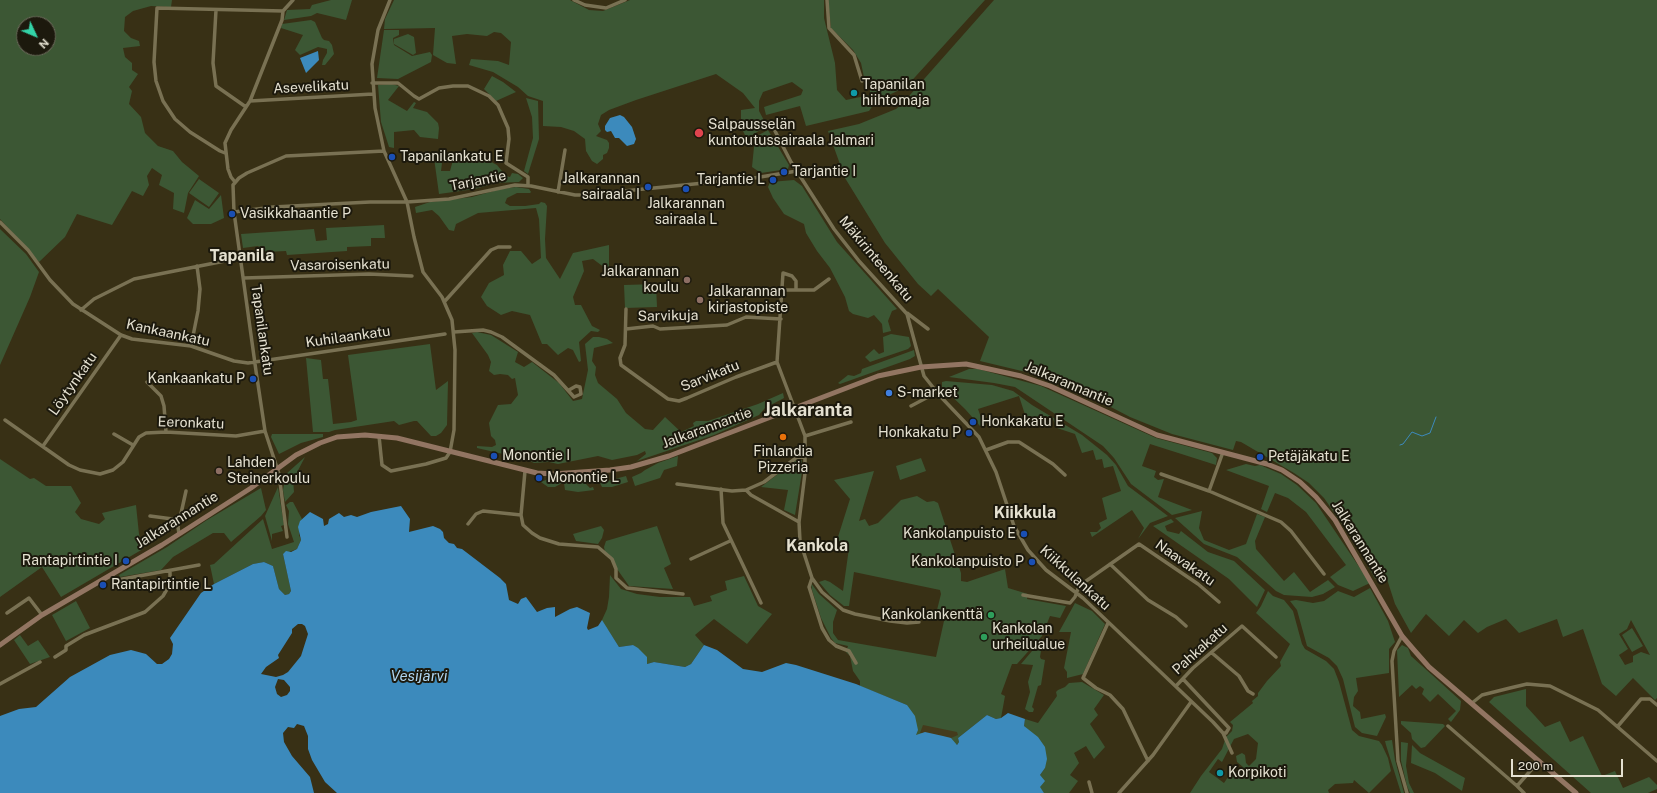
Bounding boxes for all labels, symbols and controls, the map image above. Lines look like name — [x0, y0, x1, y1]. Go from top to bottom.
north arrow — [16, 16, 56, 56]
text: N — [37, 36, 51, 51]
street label: Asevelikatu — [273, 77, 349, 97]
place label: Tapanilan hiihtomaja — [862, 77, 929, 110]
marker: Tapanilan hiihtomaja — [849, 88, 859, 98]
place label: Salpausselän kuntoutussairaala Jalmari — [708, 117, 874, 150]
marker: Salpausselän kuntoutussairaala Jalmari — [693, 127, 705, 139]
place label: Tapanilankatu E — [400, 149, 504, 165]
marker: Tapanilankatu E — [387, 152, 397, 162]
place label: Tarjantie I — [792, 164, 856, 180]
street label: Tarjantie — [449, 167, 507, 195]
marker: Tarjantie I — [779, 167, 789, 177]
place label: Jalkarannan sairaala I — [562, 171, 640, 204]
place label: Tarjantie L — [697, 172, 765, 188]
marker: Tarjantie L — [768, 175, 778, 185]
marker: Jalkarannan sairaala I — [643, 182, 653, 192]
marker: Jalkarannan sairaala L — [681, 184, 691, 194]
place label: Jalkarannan sairaala L — [647, 196, 725, 228]
place label: Vasikkahaantie P — [240, 206, 351, 222]
marker: Vasikkahaantie P — [227, 209, 237, 219]
street label: Mäkirinteenkatu — [835, 213, 917, 305]
district label: Tapanila — [210, 246, 274, 266]
street label: Vasaroisenkatu — [290, 256, 390, 274]
place label: Jalkarannan koulu — [601, 264, 679, 296]
marker: Jalkarannan koulu — [682, 275, 692, 285]
street label: Tapanilankatu — [247, 284, 277, 376]
place label: Jalkarannan kirjastopiste — [708, 284, 788, 316]
marker: Jalkarannan kirjastopiste — [695, 295, 705, 305]
street label: Sarvikuja — [638, 307, 698, 325]
street label: Kankaankatu — [125, 316, 211, 350]
street label: Kuhilaankatu — [305, 323, 391, 351]
street label: Löytynkatu — [45, 349, 101, 419]
street label: Sarvikatu — [678, 357, 742, 395]
street label: Jalkarannantie — [1022, 358, 1116, 410]
place label: Kankaankatu P — [148, 371, 245, 387]
marker: Kankaankatu P — [248, 374, 258, 384]
place label: S-market — [897, 385, 958, 401]
marker: S-market — [884, 388, 894, 398]
district label: Jalkaranta — [763, 399, 853, 421]
street label: Jalkarannantie — [660, 404, 754, 452]
street label: Eeronkatu — [157, 413, 225, 433]
place label: Honkakatu E — [981, 414, 1064, 430]
marker: Honkakatu E — [968, 417, 978, 427]
place label: Honkakatu P — [878, 425, 961, 441]
marker: Honkakatu P — [964, 428, 974, 438]
marker: Finlandia Pizzeria — [778, 432, 788, 442]
place label: Finlandia Pizzeria — [753, 444, 813, 476]
place label: Monontie I — [502, 448, 570, 464]
place label: Petäjäkatu E — [1268, 449, 1350, 465]
marker: Monontie I — [489, 451, 499, 461]
marker: Petäjäkatu E — [1255, 452, 1265, 462]
place label: Lahden Steinerkoulu — [227, 455, 310, 488]
marker: Lahden Steinerkoulu — [214, 466, 224, 476]
place label: Monontie L — [547, 470, 619, 486]
marker: Monontie L — [534, 473, 544, 483]
street label: Jalkarannantie — [133, 488, 221, 552]
street label: Jalkarannantie — [1328, 498, 1392, 586]
district label: Kiikkula — [994, 503, 1056, 523]
place label: Kankolanpuisto E — [903, 526, 1016, 542]
marker: Kankolanpuisto E — [1019, 529, 1029, 539]
district label: Kankola — [786, 536, 848, 556]
street label: Naavakatu — [1152, 536, 1218, 590]
street label: Kiikkulankatu — [1036, 542, 1114, 614]
place label: Rantapirtintie I — [22, 553, 118, 569]
place label: Kankolanpuisto P — [911, 554, 1024, 570]
marker: Rantapirtintie I — [121, 556, 131, 566]
marker: Kankolanpuisto P — [1027, 557, 1037, 567]
place label: Rantapirtintie L — [111, 577, 211, 593]
marker: Rantapirtintie L — [98, 580, 108, 590]
place label: Kankolankenttä — [881, 607, 983, 623]
marker: Kankolankenttä — [986, 610, 996, 620]
street label: Pahkakatu — [1169, 620, 1231, 678]
place label: Kankolan urheilualue — [992, 621, 1065, 654]
marker: Kankolan urheilualue — [979, 632, 989, 642]
water label: Vesijärvi — [391, 667, 447, 685]
scale bar — [1513, 751, 1625, 777]
text: 200 m — [1518, 759, 1553, 773]
place label: Korpikoti — [1228, 765, 1286, 781]
marker: Korpikoti — [1215, 768, 1225, 778]

